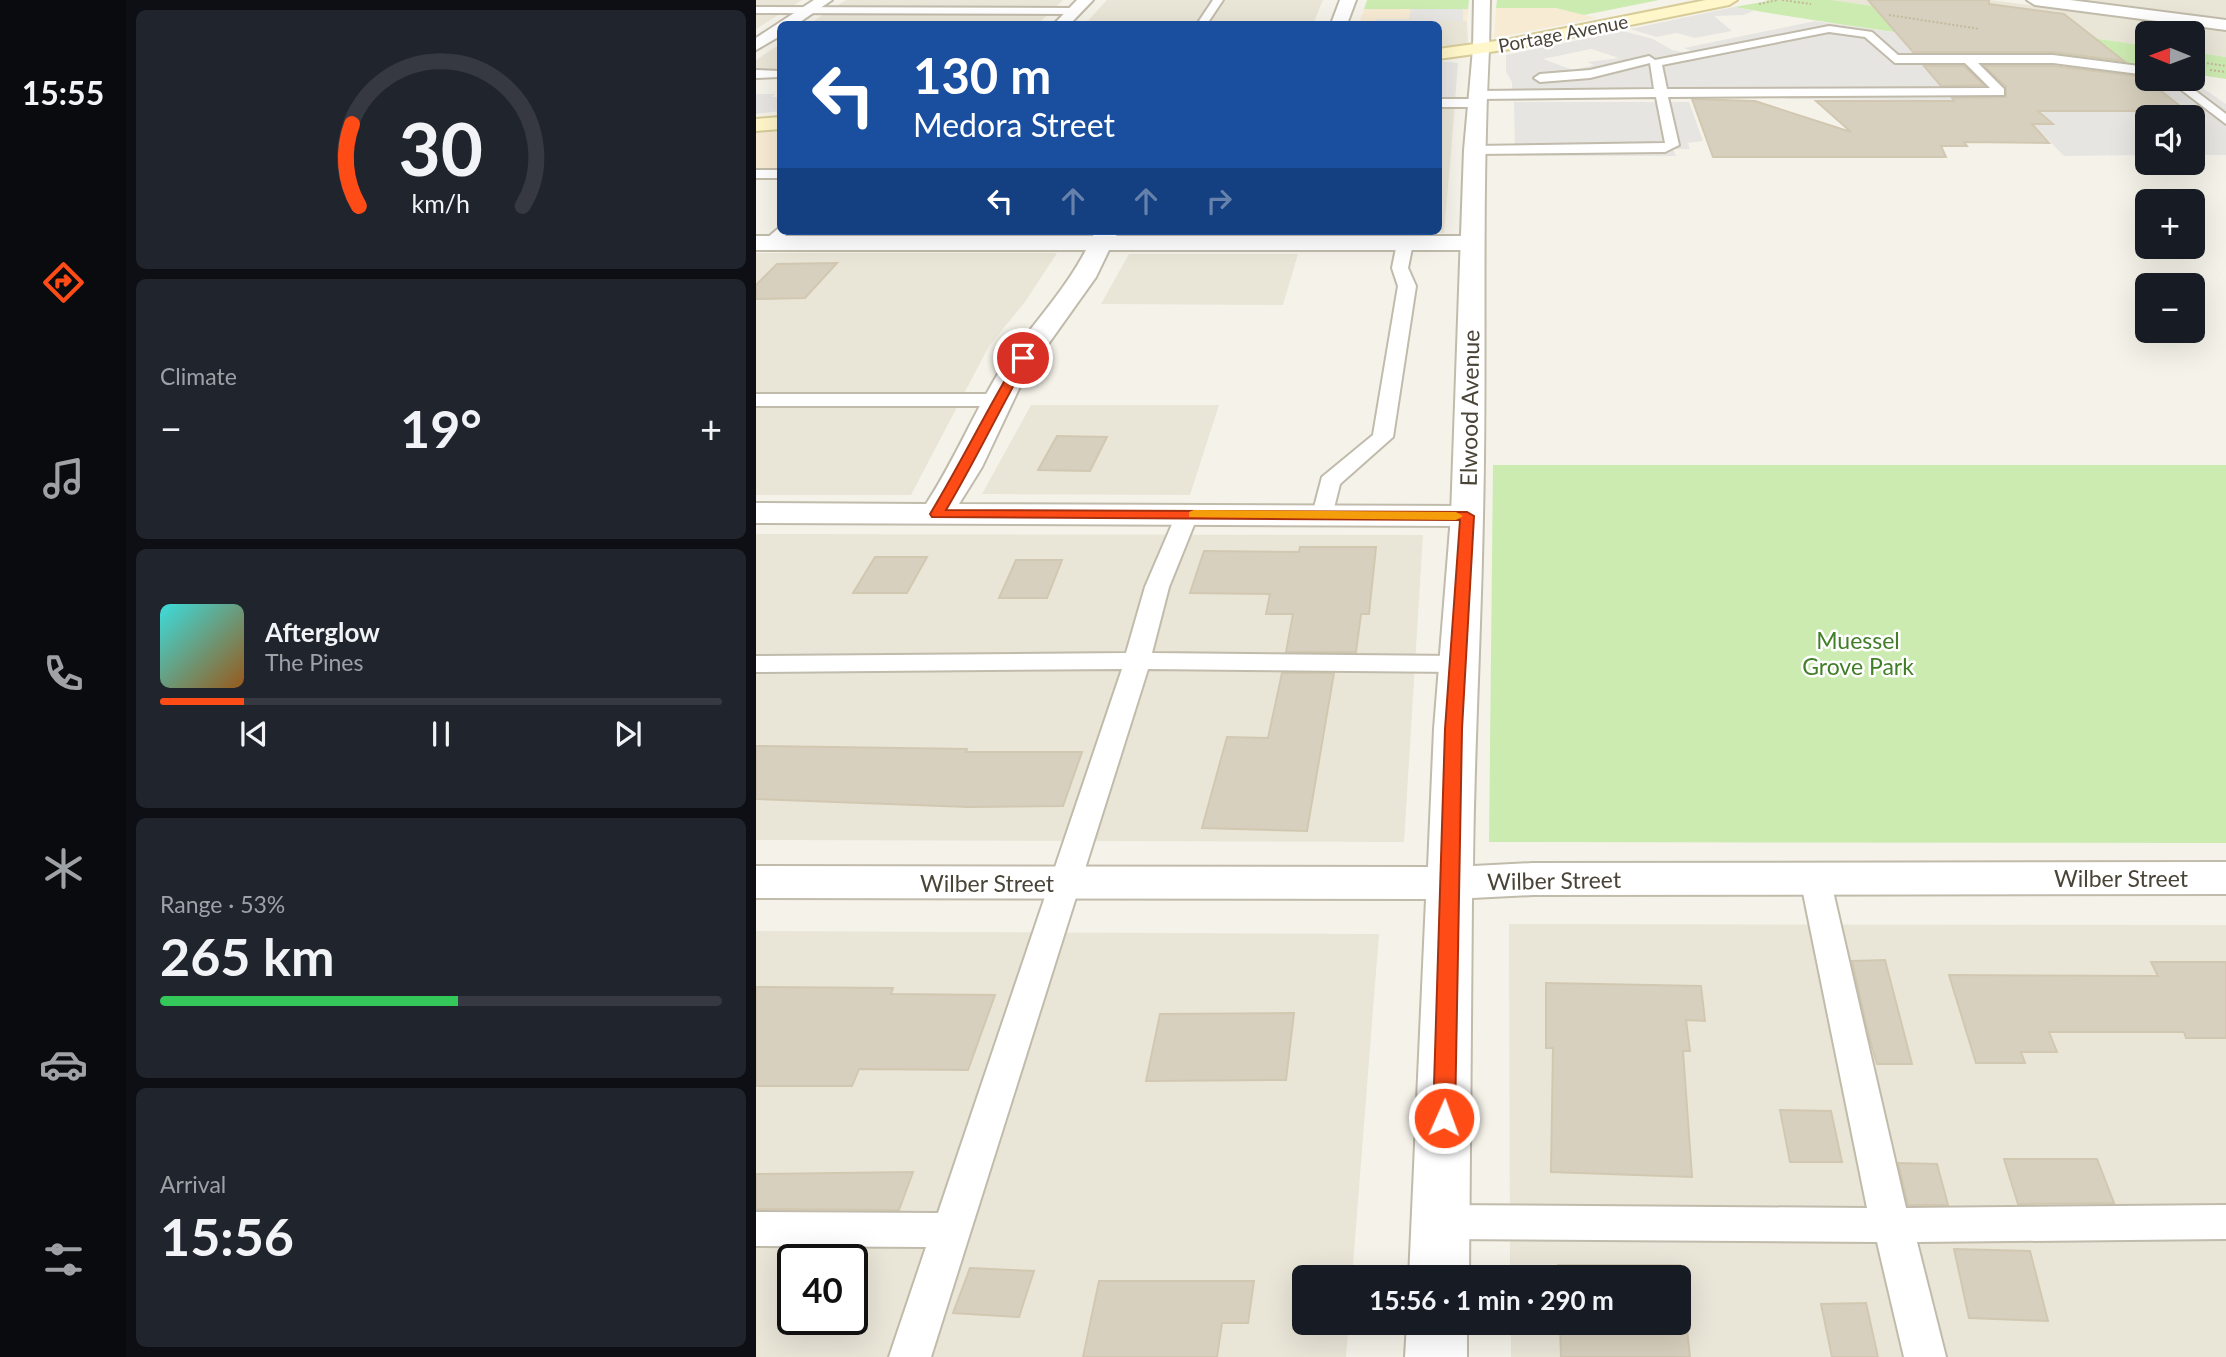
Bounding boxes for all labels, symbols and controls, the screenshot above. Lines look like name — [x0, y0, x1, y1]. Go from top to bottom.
street label: Portage Avenue — [1496, 9, 1630, 57]
north arrow — [2135, 21, 2205, 91]
map controls — [2135, 21, 2205, 343]
text: 130 m — [913, 46, 1051, 104]
icon: left — [798, 49, 889, 140]
text: 15:55 — [22, 73, 104, 112]
text: 30 — [399, 104, 483, 192]
text: Medora Street — [913, 105, 1115, 144]
button: sound — [2135, 105, 2205, 175]
icon: left — [981, 182, 1019, 220]
icon: ahead — [1054, 182, 1092, 220]
icon: ahead — [1127, 182, 1165, 220]
icon: right — [1200, 182, 1238, 220]
text: km/h — [412, 188, 470, 218]
button: + — [2135, 189, 2205, 259]
icon: directions — [39, 258, 88, 307]
button: − — [2135, 273, 2205, 343]
pin — [993, 328, 1053, 388]
street label: Elwood Avenue — [1454, 329, 1484, 487]
icon: arrive — [1004, 339, 1042, 377]
text: Climate — [160, 362, 237, 390]
text: 19° — [400, 397, 482, 459]
text: − — [160, 405, 182, 451]
text: + — [700, 405, 722, 451]
icon: music — [39, 454, 88, 503]
text: Afterglow — [265, 616, 380, 648]
park label: Muessel Grove Park — [1802, 626, 1914, 680]
text: The Pines — [265, 648, 363, 676]
icon: phone — [39, 649, 88, 698]
icon: previous — [235, 715, 273, 753]
icon: pause — [422, 715, 460, 753]
icon: next — [609, 715, 647, 753]
icon: climate — [39, 844, 88, 893]
street label: Wilber Street — [2054, 864, 2189, 892]
street label: Wilber Street — [1487, 865, 1622, 895]
street label: Wilber Street — [920, 869, 1055, 897]
text: Range · 53% — [160, 890, 285, 918]
text: 265 km — [160, 925, 334, 987]
icon: car — [39, 1040, 88, 1089]
position arrow — [1407, 1081, 1481, 1155]
text: Arrival — [160, 1170, 226, 1198]
text: 15:56 — [160, 1205, 294, 1267]
icon: filters — [39, 1235, 88, 1284]
speed limit sign: 40 — [777, 1244, 868, 1335]
text: 15:56 · 1 min · 290 m — [1369, 1284, 1614, 1316]

